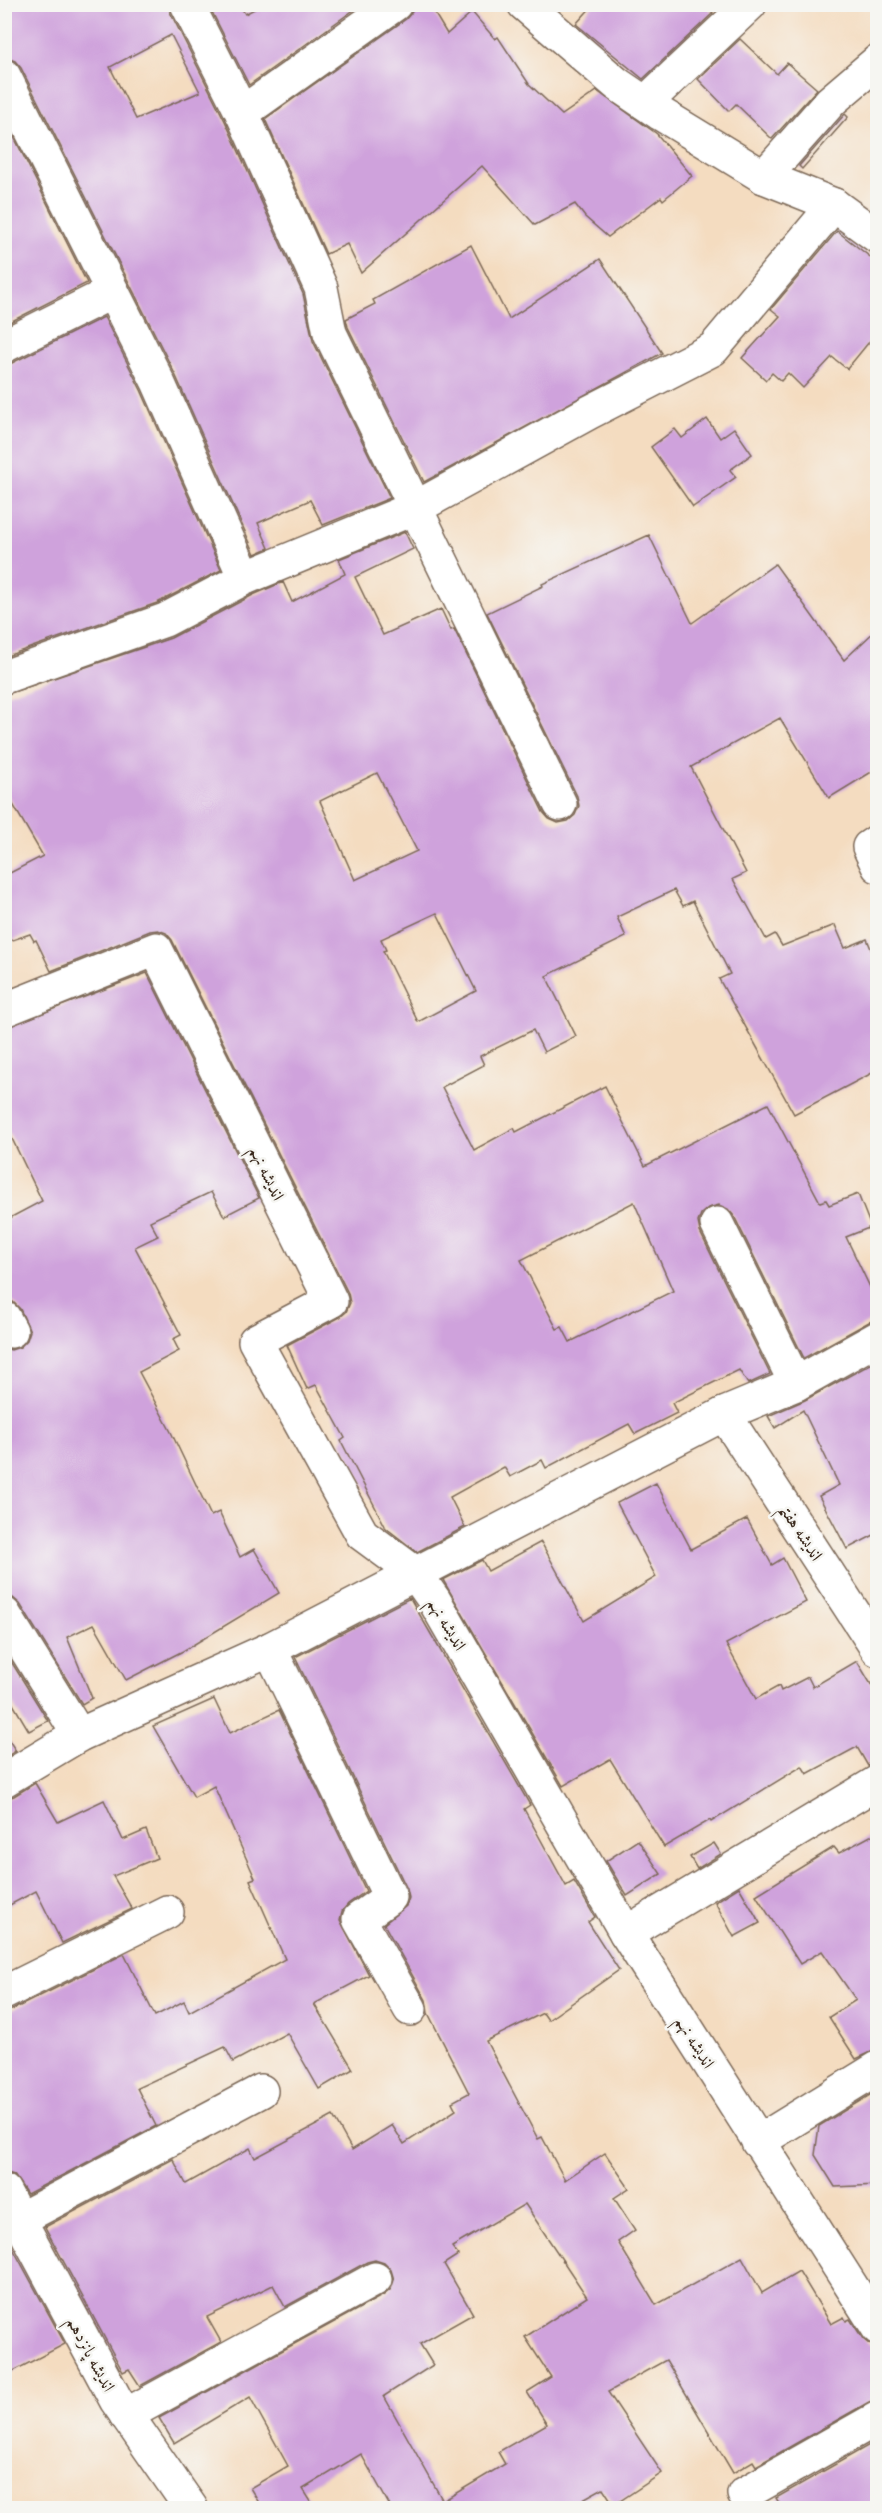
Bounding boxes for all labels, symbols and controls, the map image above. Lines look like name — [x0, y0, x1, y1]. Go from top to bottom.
street label: اندیشه نهم — [239, 1142, 290, 1207]
street label: اندیشه هفتم — [768, 1499, 828, 1569]
street label: اندیشه نهم — [417, 1593, 471, 1658]
street label: اندیشه نهم — [665, 2012, 720, 2076]
street label: اندیشه پانزدهم — [57, 2313, 120, 2398]

